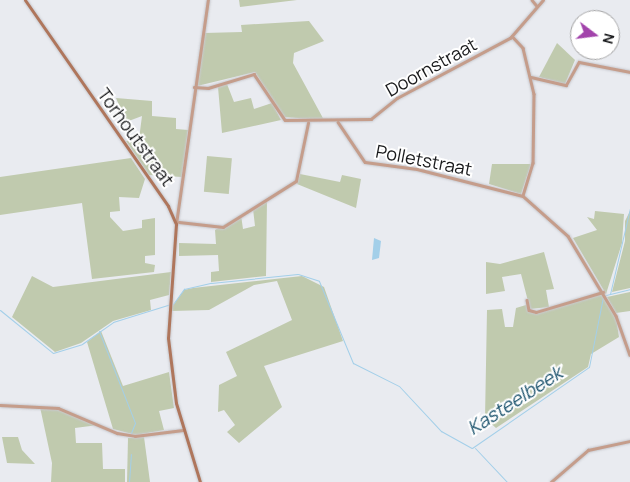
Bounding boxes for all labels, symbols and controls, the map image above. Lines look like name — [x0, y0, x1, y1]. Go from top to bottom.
north arrow — [570, 10, 620, 60]
text: N — [599, 31, 619, 46]
street label: Doornstraat — [382, 33, 480, 101]
street label: Torhoutstraat — [93, 84, 179, 190]
street label: Polletstraat — [374, 140, 474, 180]
water label: Kasteelbeek — [463, 362, 567, 440]

